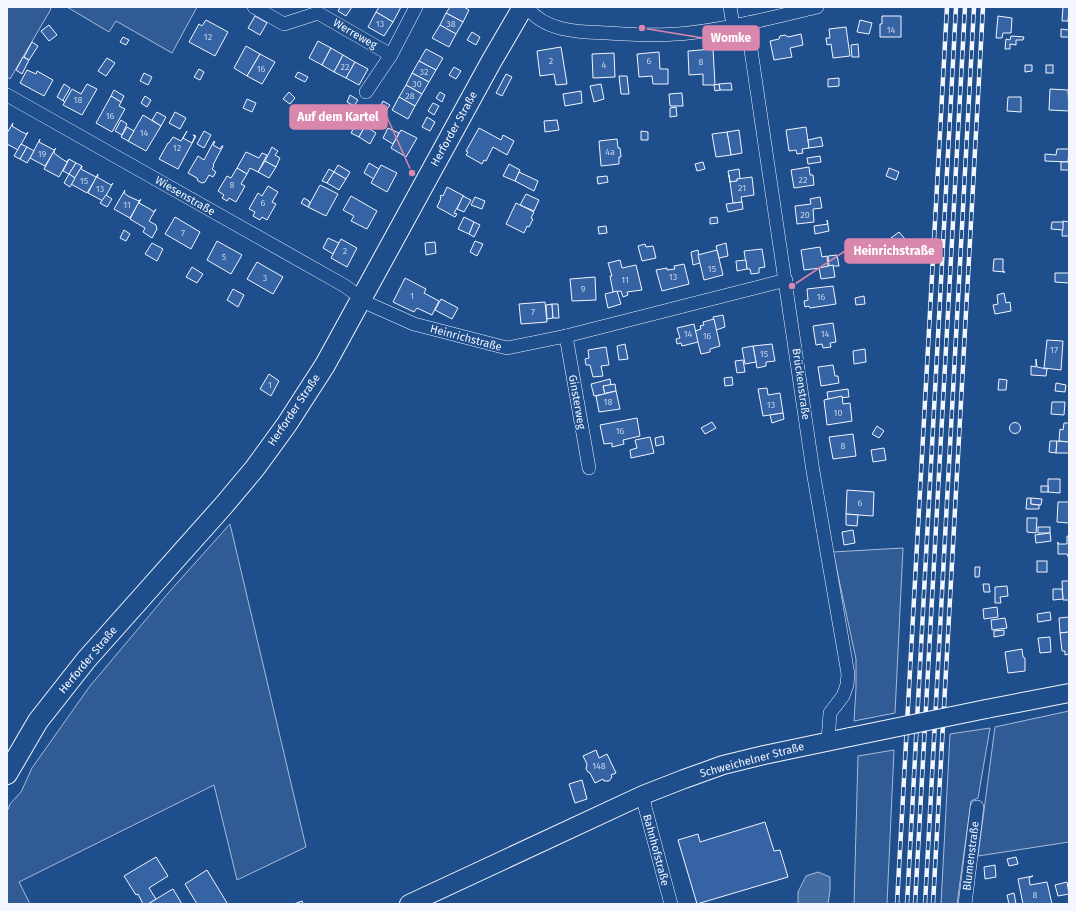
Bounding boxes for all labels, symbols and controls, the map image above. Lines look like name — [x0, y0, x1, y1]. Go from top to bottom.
street label: Werreweg — [331, 16, 380, 52]
house number: 13 — [376, 19, 384, 29]
house number: 38 — [446, 19, 456, 29]
house number: 14 — [887, 25, 896, 35]
callout: Womke — [703, 26, 759, 50]
text: Womke — [711, 31, 752, 45]
house number: 12 — [204, 32, 212, 42]
house number: 2 — [549, 56, 553, 66]
house number: 6 — [647, 56, 652, 66]
house number: 8 — [699, 57, 704, 67]
house number: 4 — [602, 60, 607, 70]
house number: 22 — [341, 62, 349, 72]
house number: 16 — [257, 64, 266, 74]
house number: 32 — [420, 67, 428, 77]
house number: 30 — [412, 79, 422, 89]
street label: Herforder Straße — [428, 89, 480, 169]
house number: 28 — [405, 91, 415, 101]
house number: 18 — [74, 95, 82, 105]
callout: Auf dem Kartel — [290, 105, 387, 129]
text: Auf dem Kartel — [296, 110, 379, 124]
house number: 16 — [106, 111, 115, 121]
house number: 14 — [140, 128, 149, 138]
house number: 12 — [173, 143, 181, 153]
house number: 4a — [605, 147, 615, 157]
house number: 19 — [38, 149, 47, 159]
street label: Wiesenstraße — [153, 174, 217, 218]
house number: 22 — [799, 175, 807, 185]
house number: 15 — [80, 176, 89, 186]
house number: 8 — [230, 180, 235, 190]
house number: 21 — [738, 183, 746, 193]
house number: 13 — [96, 184, 104, 194]
house number: 6 — [261, 198, 266, 208]
house number: 11 — [123, 200, 131, 210]
house number: 20 — [800, 210, 810, 220]
house number: 7 — [181, 228, 185, 238]
callout: Heinrichstraße — [845, 239, 942, 263]
text: Heinrichstraße — [853, 244, 935, 258]
house number: 2 — [343, 246, 347, 256]
house number: 5 — [222, 252, 227, 262]
house number: 15 — [708, 264, 717, 274]
house number: 13 — [669, 272, 677, 282]
house number: 3 — [263, 273, 267, 283]
house number: 11 — [621, 275, 629, 285]
house number: 9 — [581, 284, 586, 294]
house number: 1 — [410, 291, 414, 301]
house number: 16 — [817, 292, 826, 302]
house number: 7 — [531, 307, 535, 317]
street label: Heinrichstraße — [429, 322, 503, 354]
house number: 14 — [684, 329, 693, 339]
house number: 14 — [821, 329, 830, 339]
house number: 16 — [703, 331, 712, 341]
house number: 17 — [1050, 345, 1058, 355]
street label: Brückenstraße — [790, 347, 812, 421]
house number: 15 — [760, 349, 769, 359]
street label: Herforder Straße — [265, 372, 323, 448]
street label: Ginsterweg — [566, 374, 588, 431]
house number: 1 — [268, 380, 272, 390]
house number: 18 — [604, 397, 612, 407]
house number: 13 — [767, 400, 775, 410]
house number: 10 — [834, 408, 842, 418]
house number: 16 — [616, 426, 625, 436]
house number: 8 — [841, 441, 846, 451]
house number: 6 — [858, 498, 863, 508]
street label: Herforder Straße — [56, 624, 120, 696]
street label: Schweichelner Straße — [698, 740, 806, 780]
house number: 148 — [592, 761, 606, 771]
street label: Bahnhofstraße — [640, 813, 672, 887]
street label: Blumenstraße — [960, 821, 982, 891]
house number: 8 — [1033, 890, 1038, 900]

